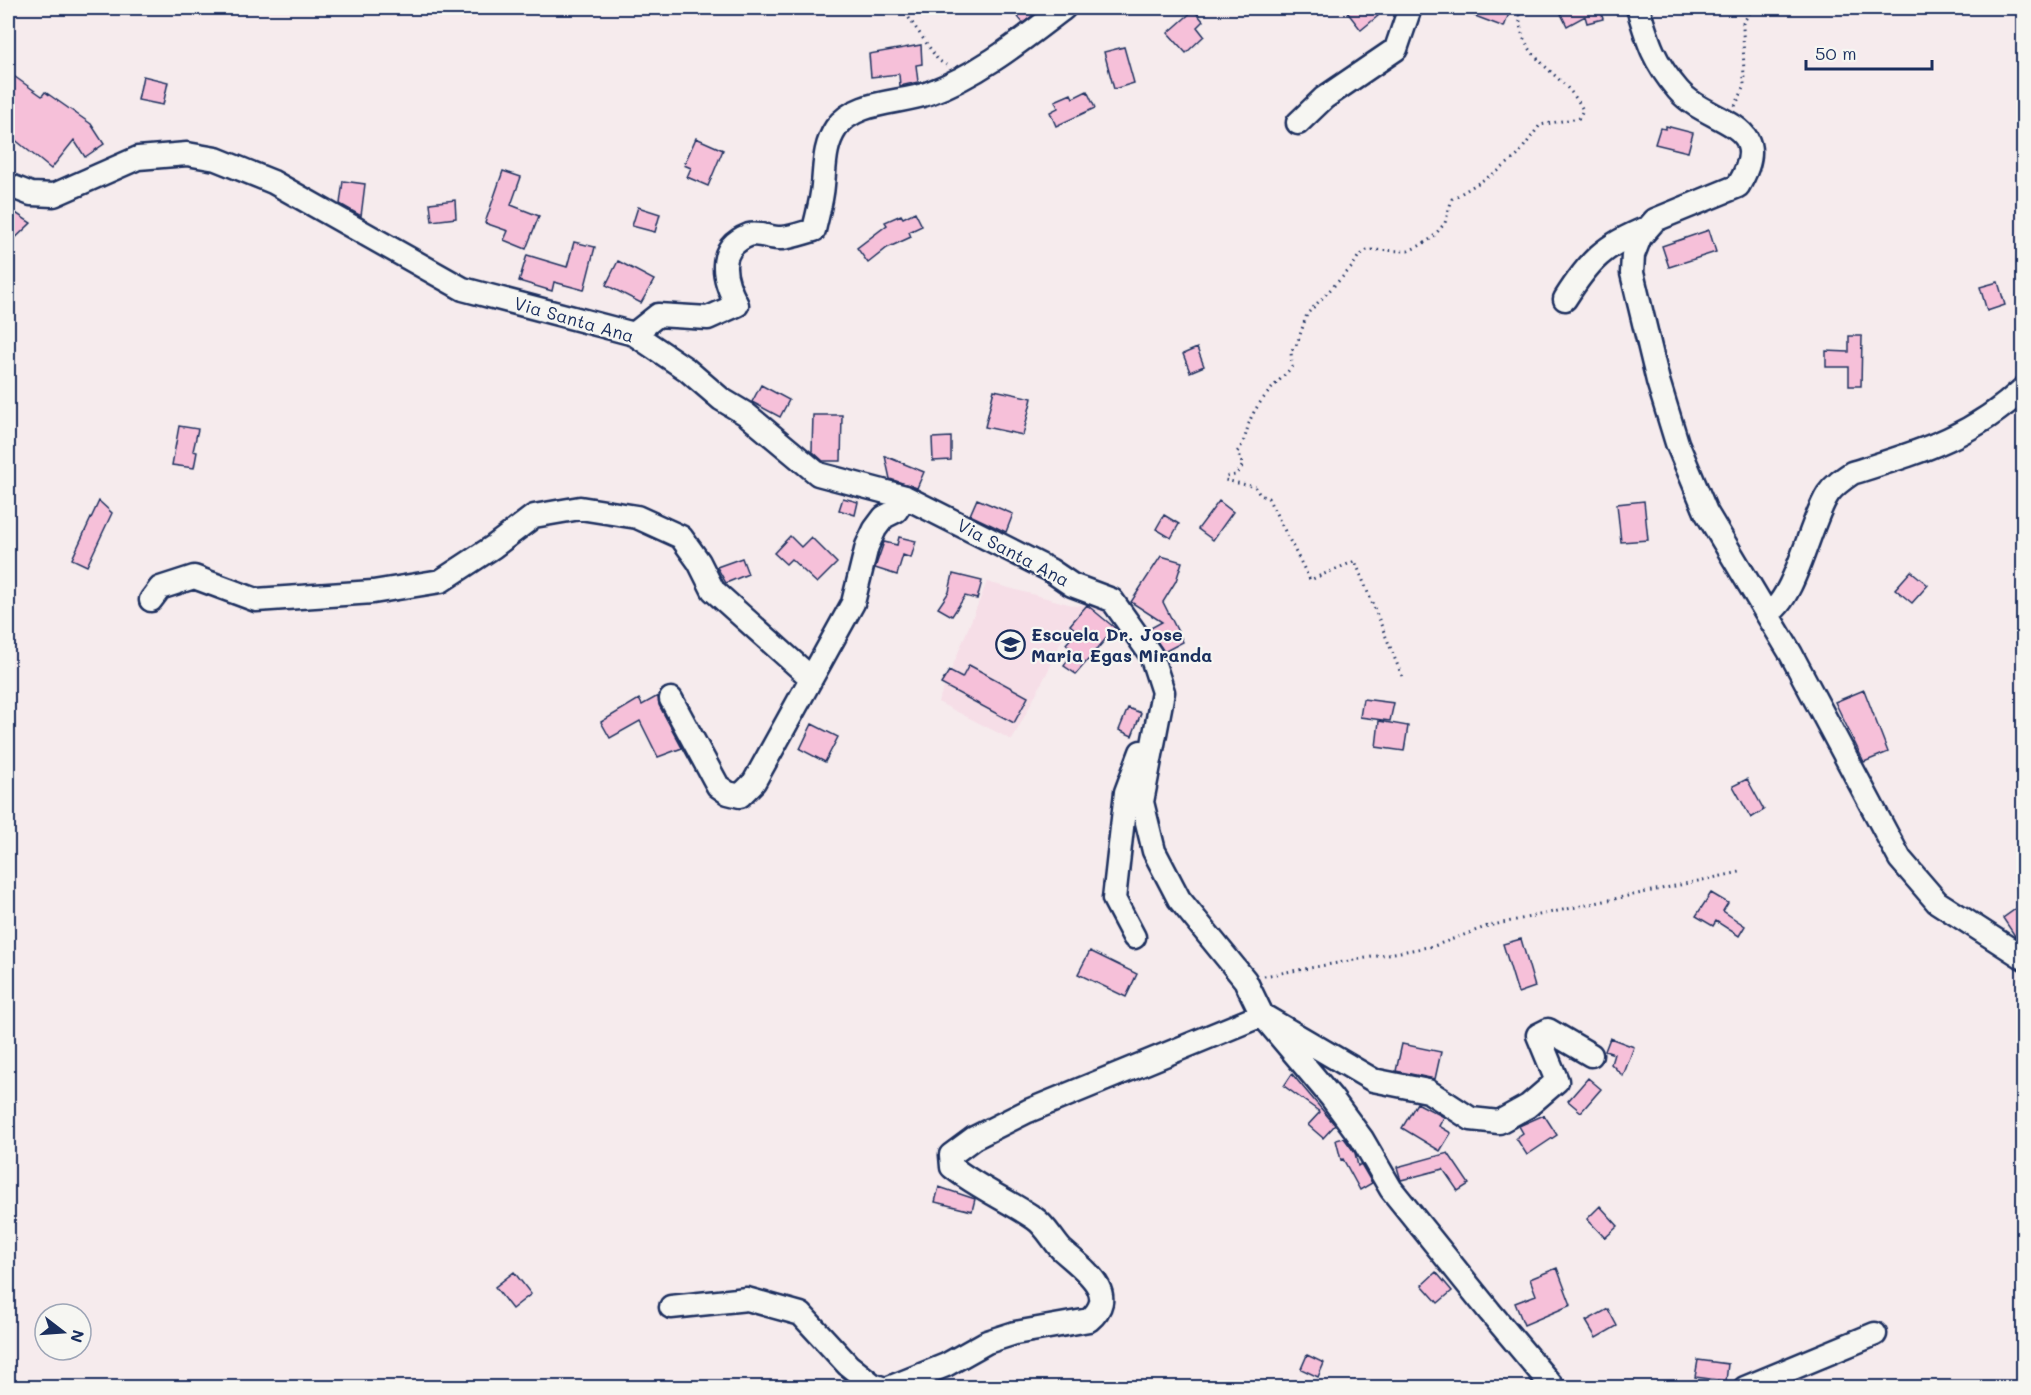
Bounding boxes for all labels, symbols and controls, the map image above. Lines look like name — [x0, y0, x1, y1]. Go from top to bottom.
scale bar — [1806, 33, 1932, 71]
text: 50 m — [1815, 41, 1857, 65]
street label: Via Santa Ana — [511, 290, 637, 348]
street label: Via Santa Ana — [953, 512, 1074, 592]
place label: Escuela Dr. Jose Maria Egas Miranda — [1031, 622, 1212, 667]
school or university icon: Escuela Dr. Jose Maria Egas Miranda — [994, 629, 1026, 661]
north arrow — [33, 1302, 93, 1362]
text: N — [66, 1328, 90, 1345]

